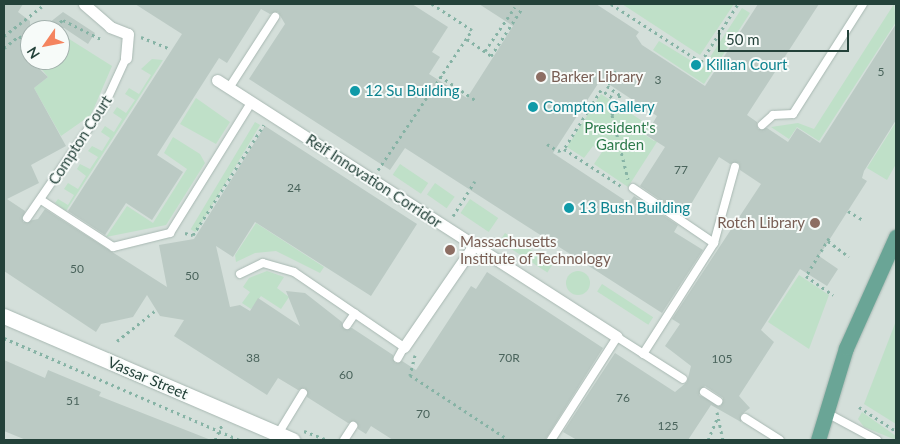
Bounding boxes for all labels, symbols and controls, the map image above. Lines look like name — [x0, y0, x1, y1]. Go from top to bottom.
north arrow — [20, 20, 70, 70]
scale bar — [720, 20, 851, 52]
text: 50 m — [726, 30, 760, 48]
text: N — [23, 44, 43, 62]
place label: Killian Court — [706, 56, 787, 74]
marker: Killian Court — [690, 59, 702, 71]
house number: 5 — [878, 65, 884, 79]
place label: Barker Library — [551, 68, 644, 86]
marker: Barker Library — [535, 71, 547, 83]
house number: 3 — [655, 73, 661, 87]
place label: 12 Su Building — [365, 82, 460, 100]
marker: 12 Su Building — [349, 85, 361, 97]
street label: Compton Court — [44, 92, 116, 188]
place label: Compton Gallery — [543, 98, 655, 116]
marker: Compton Gallery — [527, 101, 539, 113]
park label: President's Garden — [584, 118, 656, 153]
street label: Reif Innovation Corridor — [303, 130, 445, 232]
house number: 77 — [674, 163, 688, 177]
house number: 24 — [287, 181, 301, 195]
place label: 13 Bush Building — [579, 199, 690, 217]
marker: 13 Bush Building — [563, 202, 575, 214]
place label: Rotch Library — [717, 214, 805, 232]
marker: Rotch Library — [809, 217, 821, 229]
place label: Massachusetts Institute of Technology — [460, 232, 611, 267]
marker: Massachusetts Institute of Technology — [444, 244, 456, 256]
house number: 50 — [70, 262, 84, 276]
house number: 50 — [185, 269, 199, 283]
house number: 38 — [246, 351, 260, 365]
house number: 70R — [498, 351, 520, 365]
house number: 105 — [712, 352, 732, 366]
street label: Vassar Street — [105, 353, 191, 403]
house number: 60 — [339, 368, 353, 382]
house number: 76 — [616, 391, 630, 405]
house number: 51 — [66, 394, 80, 408]
house number: 70 — [416, 407, 430, 421]
house number: 125 — [658, 419, 678, 433]

